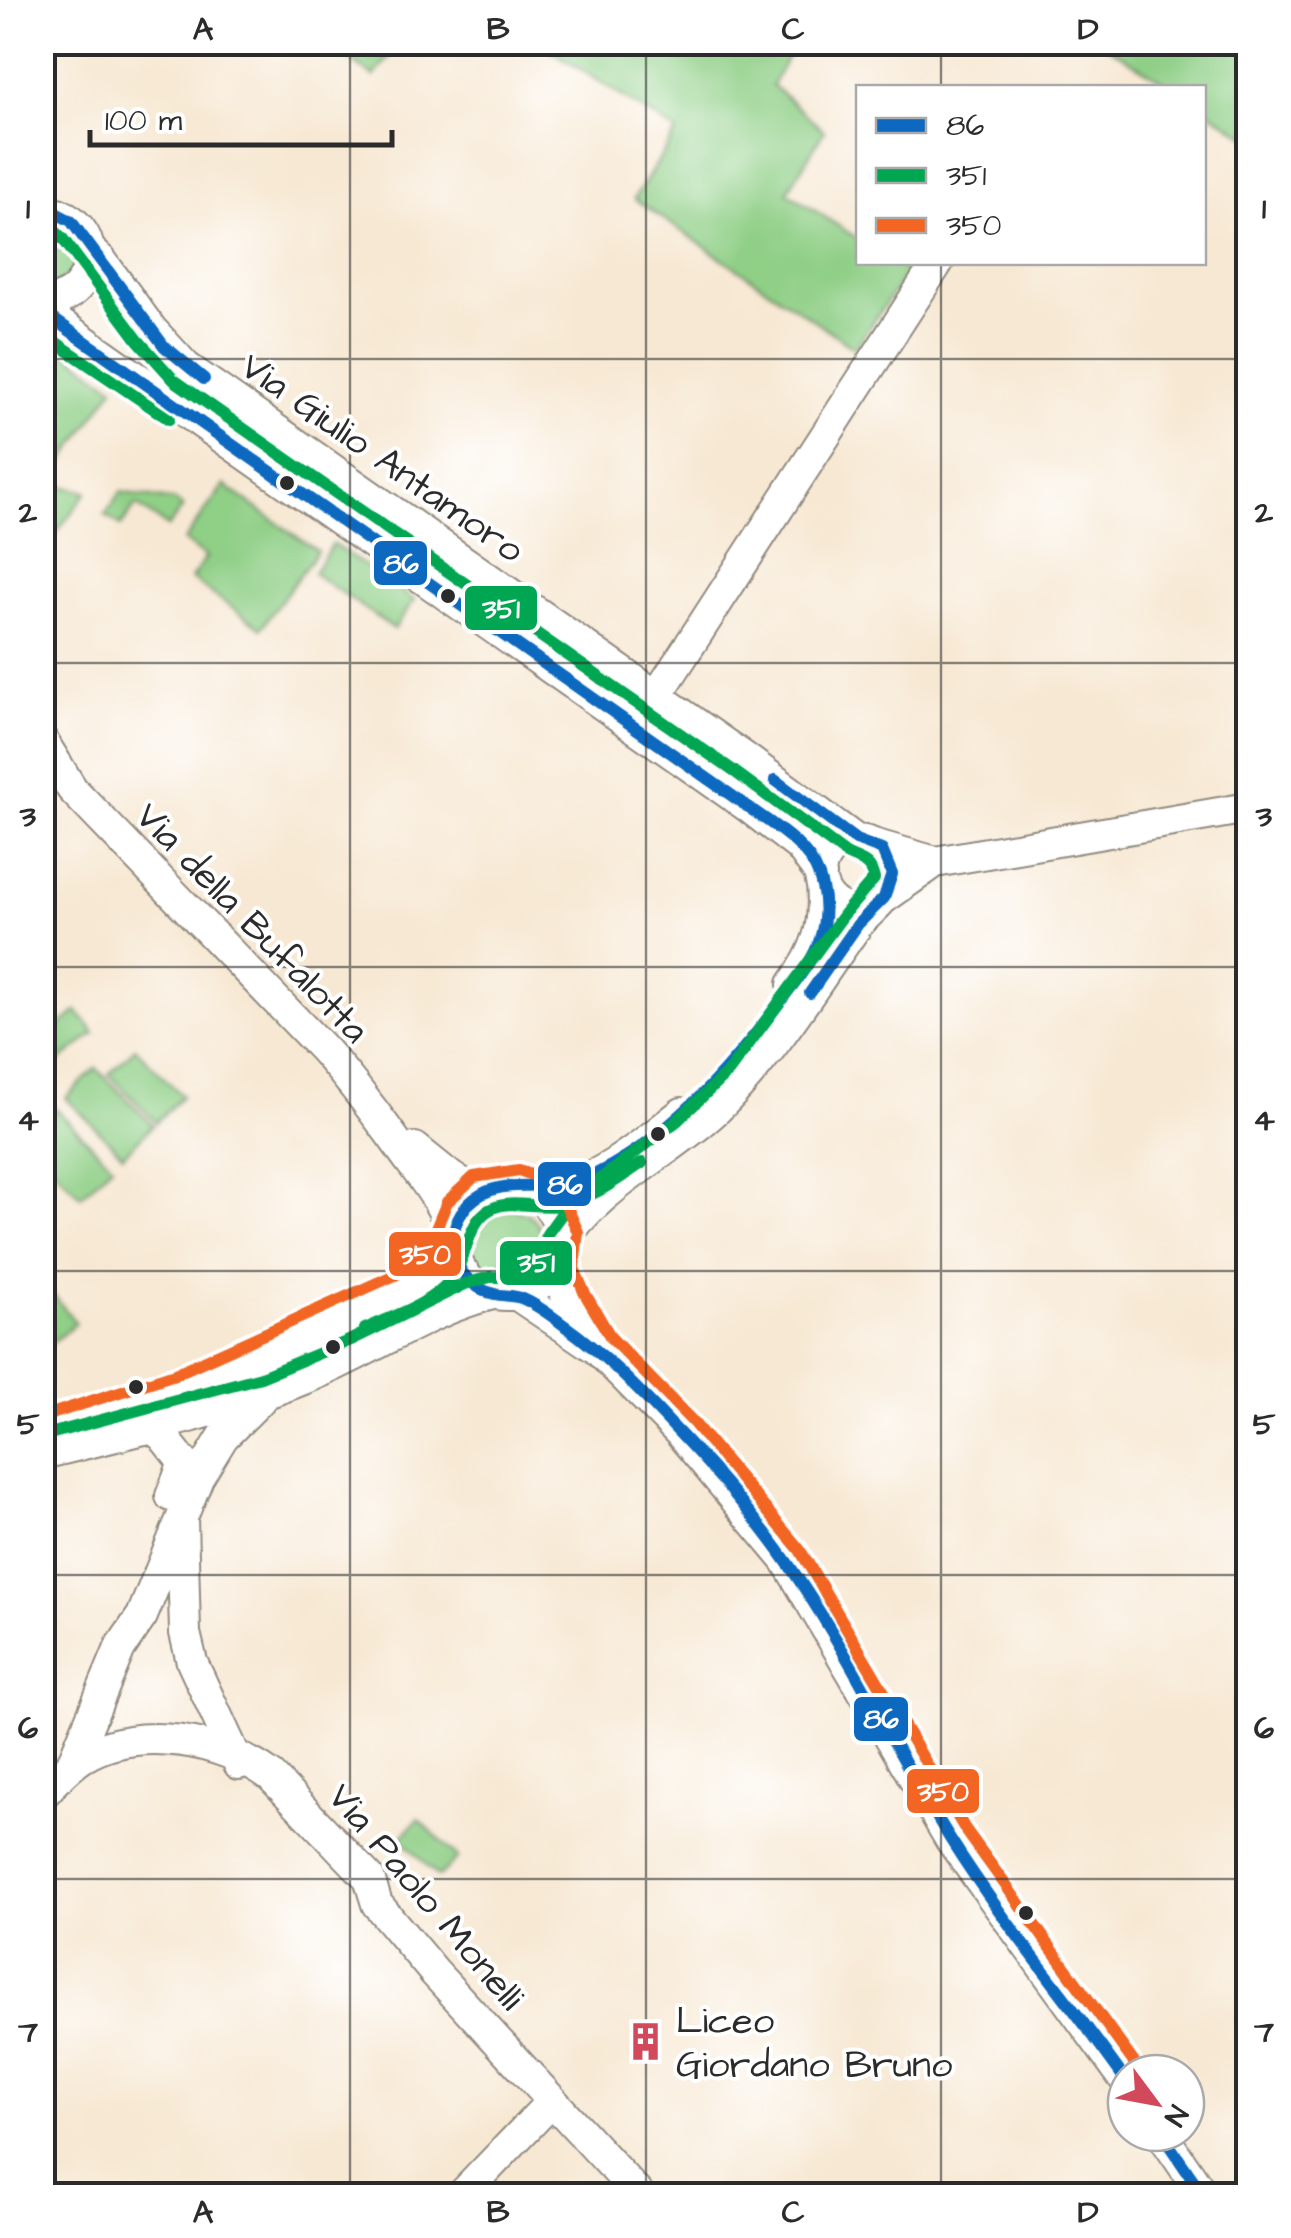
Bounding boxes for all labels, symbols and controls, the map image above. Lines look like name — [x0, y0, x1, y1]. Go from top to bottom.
text: A — [193, 7, 214, 52]
text: B — [487, 7, 510, 52]
text: C — [782, 7, 805, 52]
text: D — [1078, 7, 1099, 52]
scale bar — [90, 85, 392, 147]
legend — [856, 85, 1206, 265]
text: 100 m — [105, 100, 183, 142]
text: 86 — [946, 105, 984, 147]
text: 351 — [946, 155, 987, 197]
text: 1 — [26, 186, 30, 231]
text: 1 — [1262, 186, 1266, 231]
text: 350 — [946, 205, 1002, 247]
street label: Via Giulio Antamoro — [230, 341, 534, 576]
unlabelled marker — [277, 473, 297, 493]
text: 2 — [18, 490, 38, 535]
text: 2 — [1254, 490, 1274, 535]
line badge: 86 — [372, 539, 429, 587]
text: 86 — [383, 545, 419, 584]
line badge: 351 — [463, 584, 539, 632]
unlabelled marker — [438, 586, 458, 606]
text: 351 — [481, 590, 520, 629]
street label: Via della Bufalotta — [123, 792, 380, 1055]
text: 3 — [19, 794, 37, 839]
text: 3 — [1255, 794, 1273, 839]
text: 4 — [17, 1098, 39, 1143]
text: 4 — [1253, 1098, 1275, 1143]
unlabelled marker — [648, 1124, 668, 1144]
line badge: 86 — [536, 1160, 593, 1208]
text: 86 — [547, 1166, 583, 1205]
line badge: 350 — [387, 1230, 463, 1278]
text: 350 — [398, 1236, 451, 1275]
line badge: 351 — [498, 1239, 574, 1287]
text: 351 — [516, 1244, 555, 1283]
unlabelled marker — [323, 1337, 343, 1357]
unlabelled marker — [126, 1377, 146, 1397]
text: 5 — [17, 1402, 40, 1447]
text: 5 — [1253, 1402, 1276, 1447]
line badge: 86 — [852, 1695, 910, 1743]
text: 86 — [863, 1700, 899, 1739]
text: 6 — [18, 1706, 38, 1751]
text: 6 — [1254, 1706, 1274, 1751]
line badge: 350 — [905, 1767, 981, 1815]
street label: Via Paolo Monelli — [315, 1773, 536, 2022]
text: 350 — [916, 1773, 969, 1812]
unlabelled marker — [1016, 1903, 1036, 1923]
place label: Liceo Giordano Bruno — [676, 1996, 952, 2092]
text: 7 — [17, 2010, 38, 2055]
text: 7 — [1253, 2010, 1274, 2055]
building icon: Liceo Giordano Bruno — [625, 2021, 667, 2063]
north arrow — [1106, 2053, 1206, 2153]
text: N — [1155, 2098, 1197, 2134]
text: A — [193, 2190, 214, 2235]
text: B — [487, 2190, 510, 2235]
text: C — [782, 2190, 805, 2235]
text: D — [1078, 2190, 1099, 2235]

